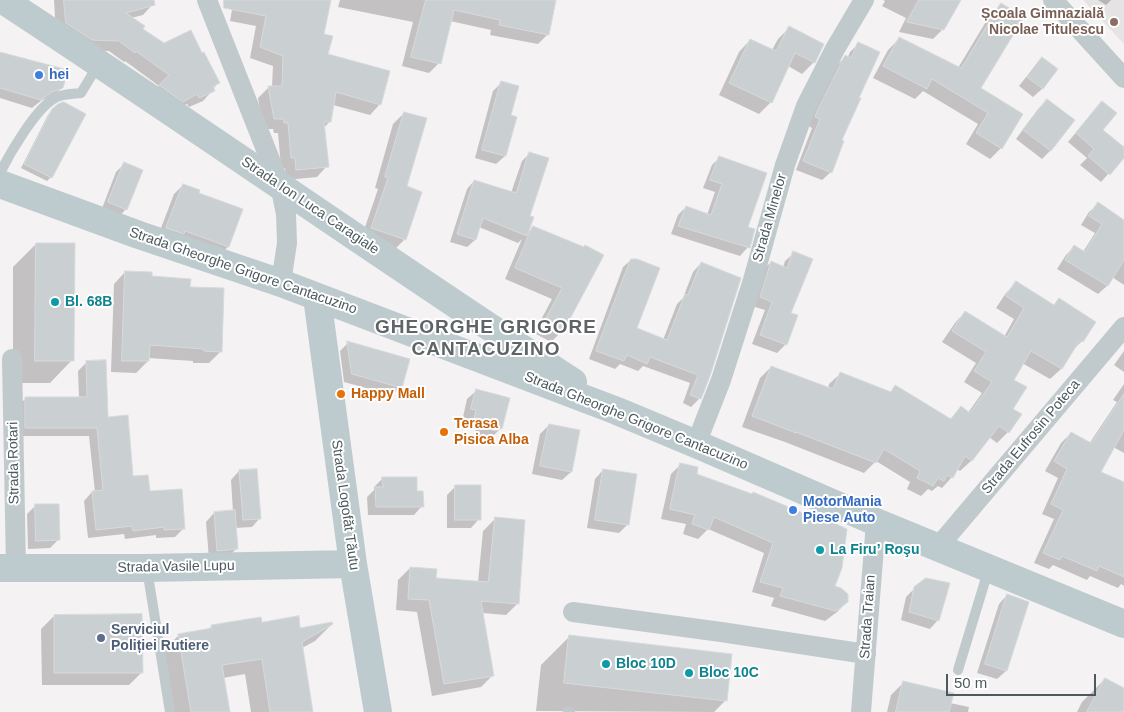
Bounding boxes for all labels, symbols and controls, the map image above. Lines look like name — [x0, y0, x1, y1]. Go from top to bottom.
place label: Școala Gimnazială Nicolae Titulescu — [981, 6, 1104, 38]
marker: Școala Gimnazială Nicolae Titulescu — [1108, 16, 1120, 28]
place label: hei — [49, 67, 69, 83]
marker: hei — [33, 69, 45, 81]
street label: Strada Ion Luca Caragiale — [238, 154, 382, 258]
street label: Strada Minelor — [749, 172, 791, 264]
street label: Strada Gheorghe Grigore Cantacuzino — [127, 224, 359, 318]
place label: Bl. 68B — [65, 294, 112, 310]
marker: Bl. 68B — [49, 296, 61, 308]
district label: GHEORGHE GRIGORE CANTACUZINO — [373, 317, 599, 361]
street label: Strada Gheorghe Grigore Cantacuzino — [522, 368, 750, 474]
street label: Strada Eufrosin Poteca — [978, 376, 1084, 498]
place label: Happy Mall — [351, 386, 425, 402]
marker: Happy Mall — [335, 388, 347, 400]
place label: Terasa Pisica Alba — [454, 416, 529, 448]
street label: Strada Rotari — [5, 422, 23, 504]
marker: Terasa Pisica Alba — [438, 426, 450, 438]
street label: Strada Logofăt Tăutu — [328, 439, 362, 571]
place label: MotorMania Piese Auto — [803, 494, 882, 526]
marker: MotorMania Piese Auto — [787, 504, 799, 516]
place label: La Firu’ Roşu — [830, 542, 919, 558]
marker: La Firu’ Roşu — [814, 544, 826, 556]
street label: Strada Vasile Lupu — [117, 558, 235, 576]
street label: Strada Traian — [857, 574, 879, 660]
place label: Serviciul Poliției Rutiere — [111, 622, 209, 654]
marker: Serviciul Poliției Rutiere — [95, 632, 107, 644]
place label: Bloc 10D — [616, 656, 676, 672]
marker: Bloc 10D — [600, 658, 612, 670]
scale bar — [949, 664, 1099, 696]
place label: Bloc 10C — [699, 665, 759, 681]
marker: Bloc 10C — [683, 667, 695, 679]
text: 50 m — [954, 674, 987, 691]

